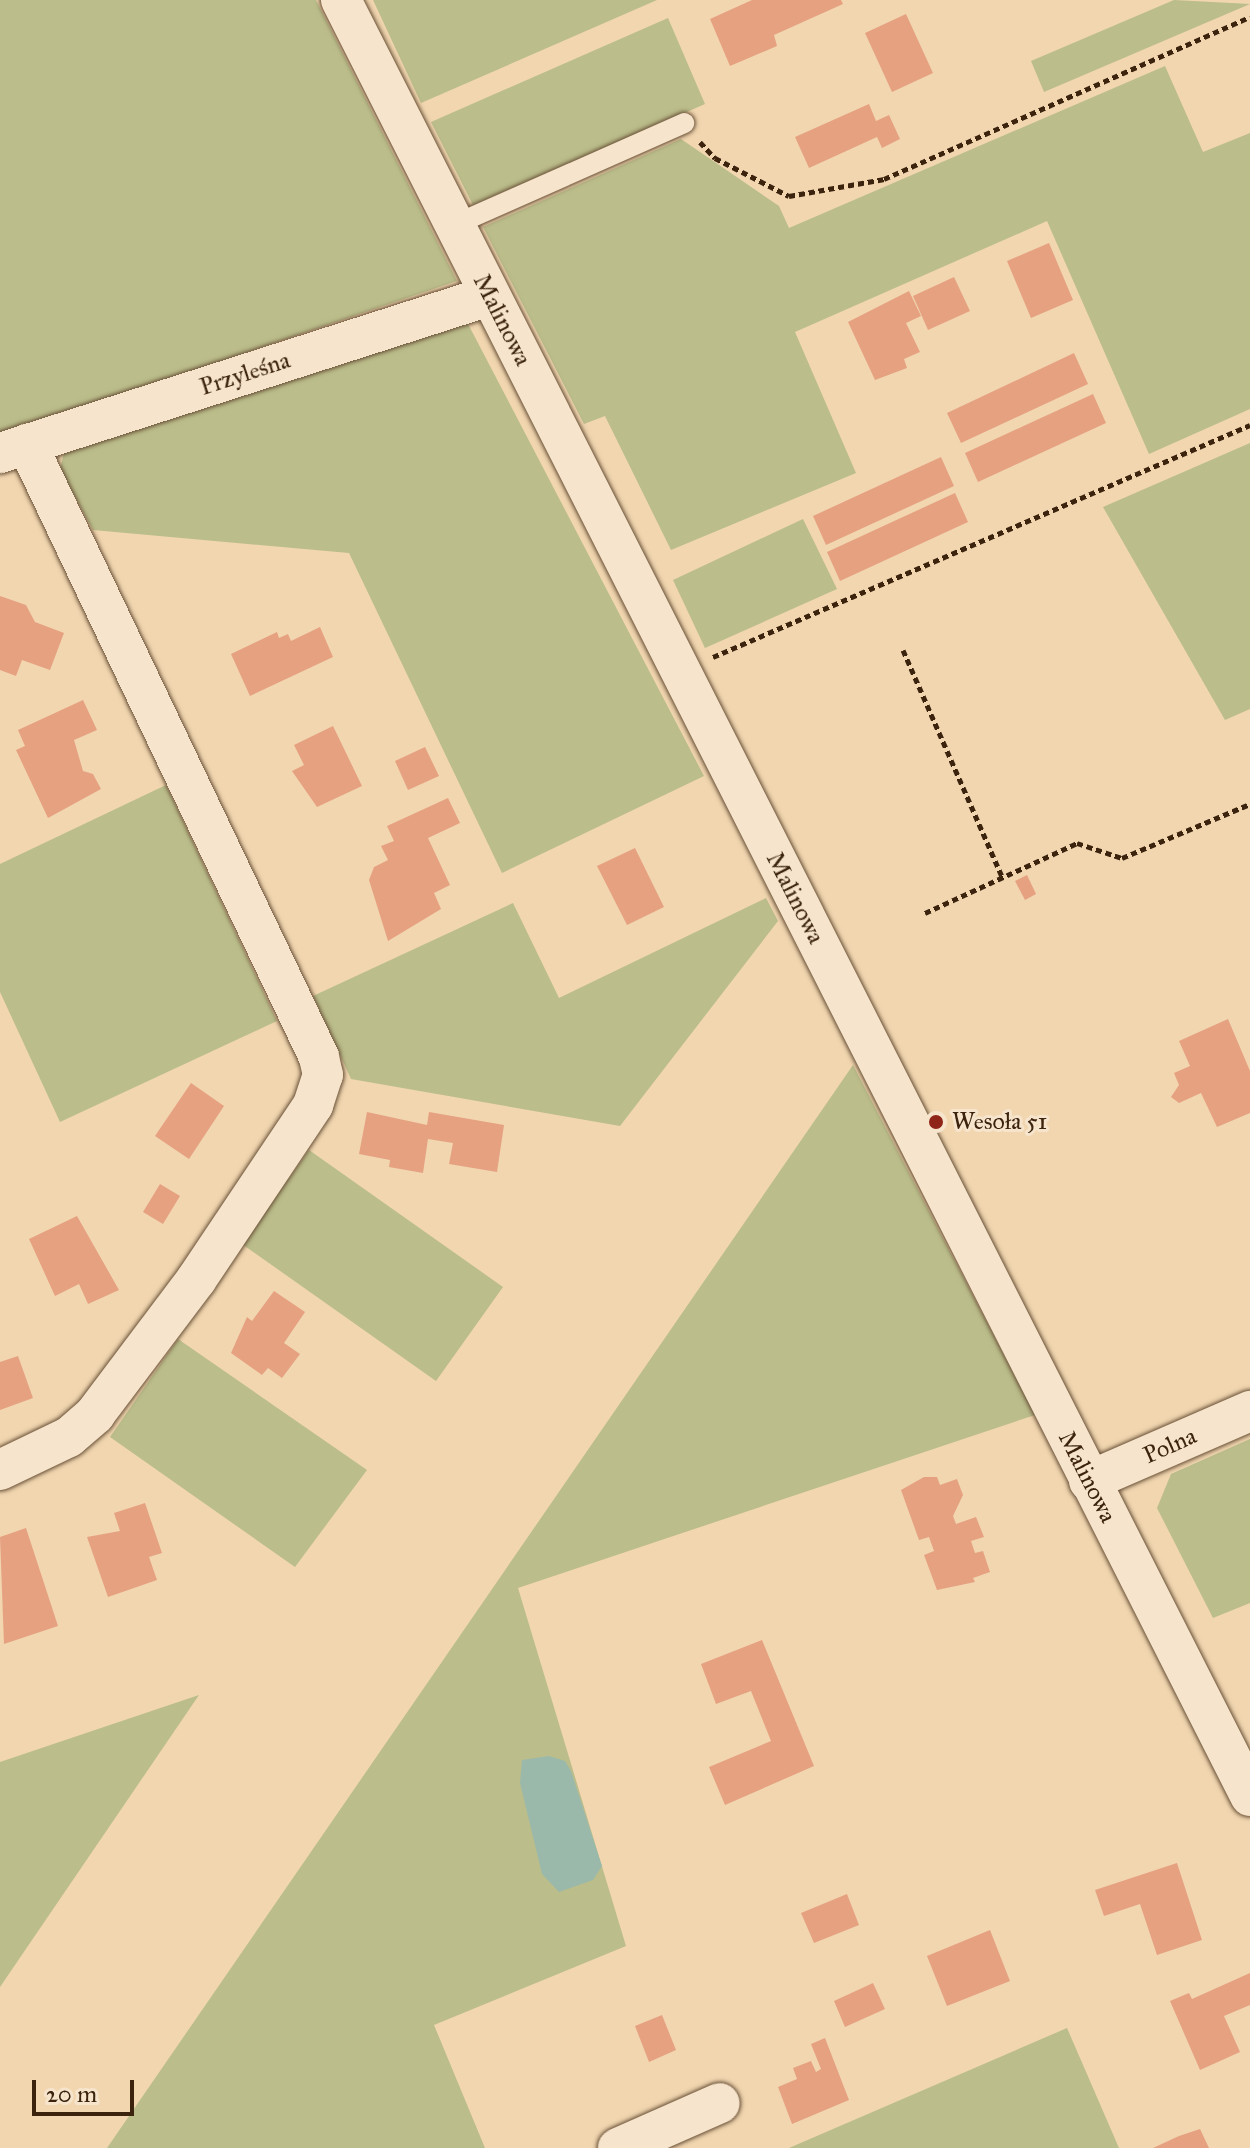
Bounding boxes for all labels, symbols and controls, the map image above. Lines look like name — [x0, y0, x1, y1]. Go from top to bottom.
street label: Malinowa — [467, 269, 537, 371]
street label: Przyleśna — [196, 346, 294, 402]
street label: Malinowa — [760, 847, 830, 949]
place label: Wesoła 51 — [952, 1108, 1047, 1136]
marker: Wesoła 51 — [927, 1113, 945, 1131]
street label: Polna — [1139, 1422, 1201, 1470]
street label: Malinowa — [1052, 1426, 1122, 1528]
scale bar — [36, 2064, 138, 2114]
text: 20 m — [46, 2079, 97, 2109]

